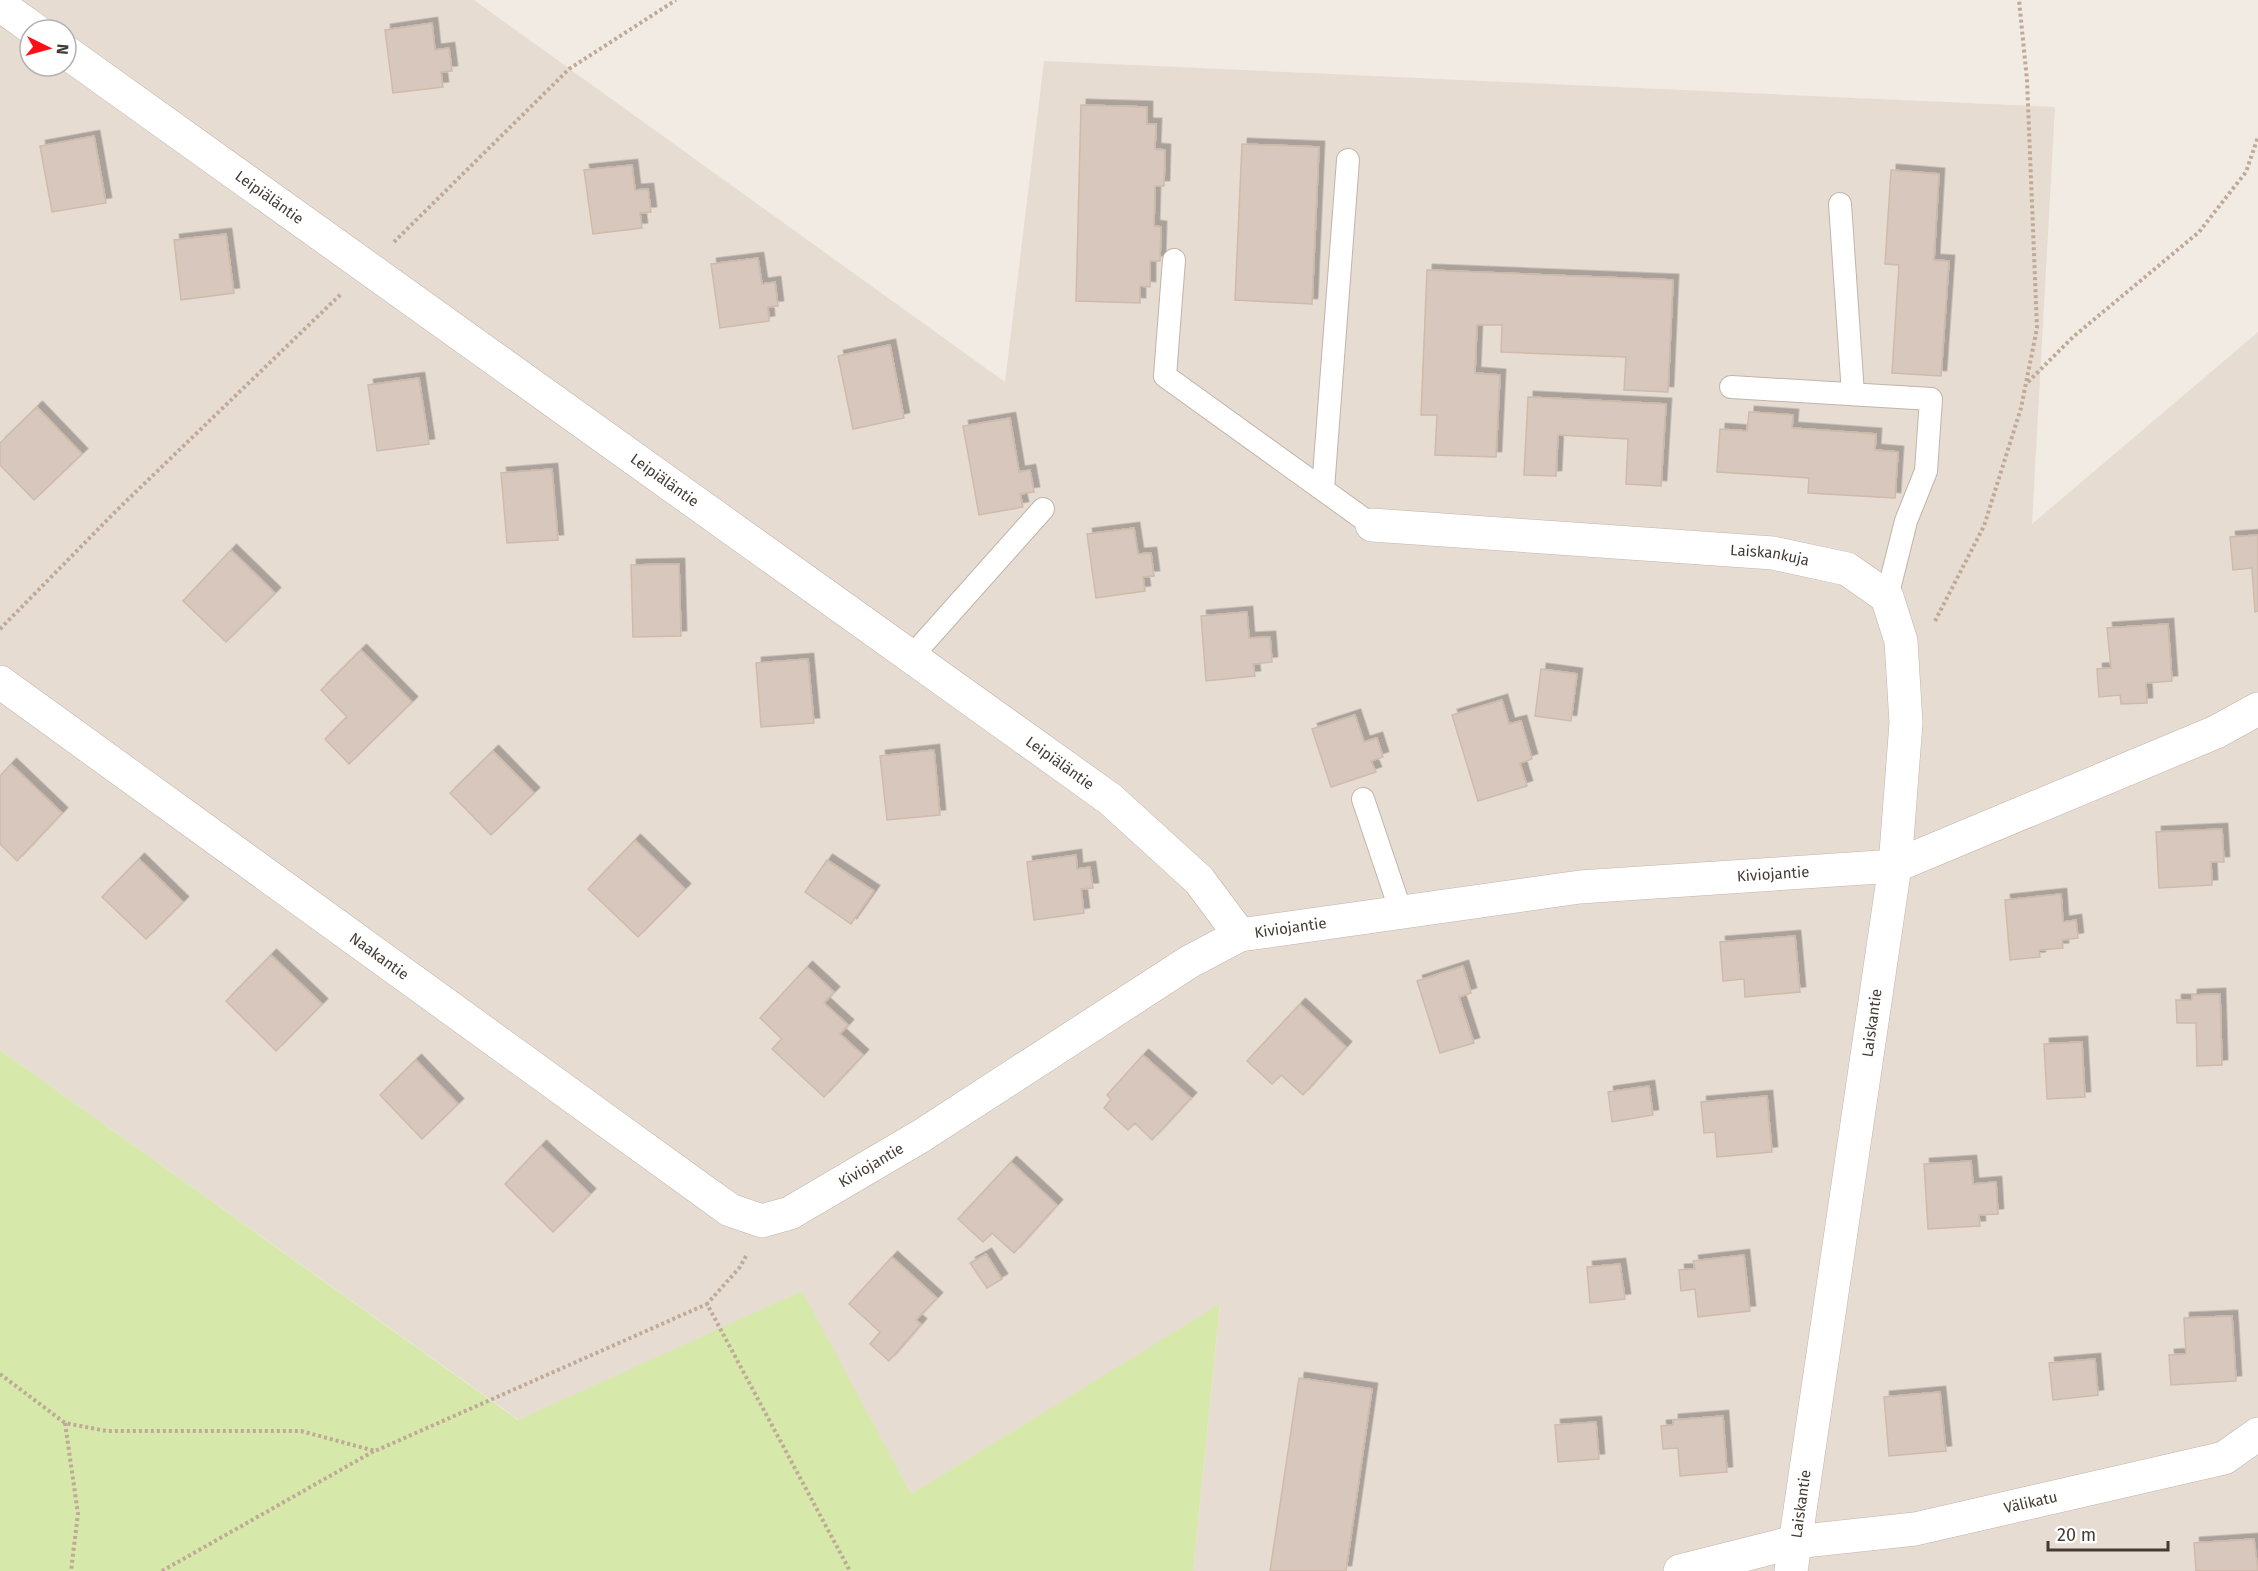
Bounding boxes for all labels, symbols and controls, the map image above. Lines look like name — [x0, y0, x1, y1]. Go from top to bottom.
north arrow — [18, 18, 78, 78]
text: N — [53, 43, 72, 55]
street label: Leipiäläntie — [232, 167, 307, 228]
street label: Leipiäläntie — [627, 450, 702, 511]
street label: Laiskankuja — [1730, 541, 1811, 570]
street label: Leipiäläntie — [1022, 733, 1098, 794]
street label: Kiviojantie — [1736, 863, 1810, 886]
street label: Kiviojantie — [1253, 914, 1328, 942]
street label: Naakantie — [346, 929, 412, 984]
street label: Laiskantie — [1858, 988, 1886, 1058]
street label: Kiviojantie — [835, 1139, 907, 1191]
street label: Laiskantie — [1787, 1469, 1815, 1539]
street label: Välikatu — [2002, 1488, 2059, 1517]
scale bar — [2048, 1514, 2168, 1552]
text: 20 m — [2057, 1524, 2096, 1546]

